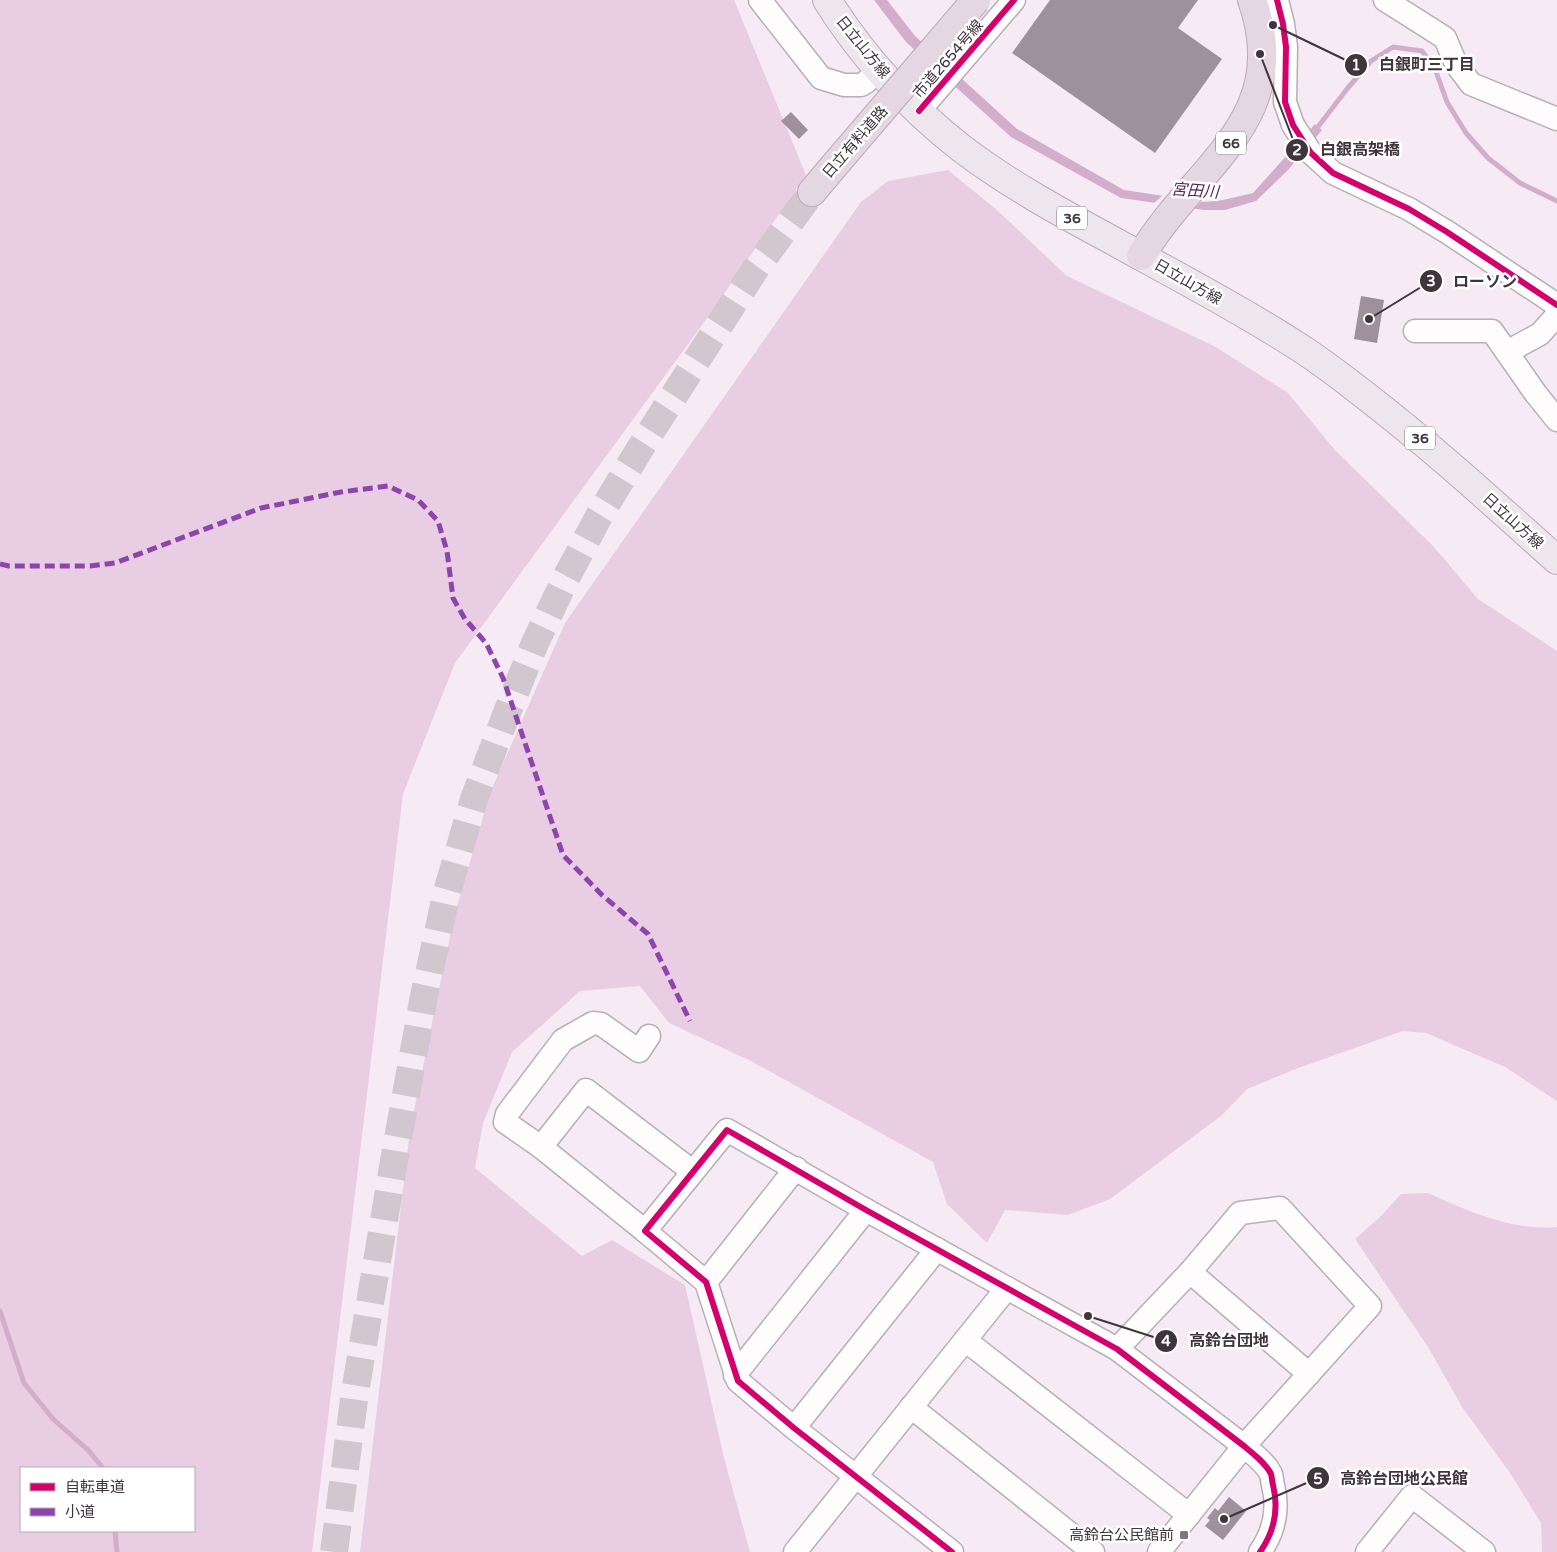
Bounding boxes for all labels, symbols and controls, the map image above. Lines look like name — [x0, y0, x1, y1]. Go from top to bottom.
street label: 日立山方線 — [832, 12, 894, 82]
street label: 市道2654号線 — [909, 16, 987, 102]
callout: 白銀町三丁目 — [1344, 49, 1485, 80]
text: 白銀町三丁目 — [1379, 55, 1475, 75]
text: 1 — [1351, 56, 1361, 74]
street label: 日立有料道路 — [819, 102, 891, 182]
road number: 66 — [1216, 132, 1246, 154]
callout: 白銀高架橋 — [1285, 134, 1410, 165]
text: 白銀高架橋 — [1320, 140, 1400, 160]
text: 2 — [1292, 141, 1302, 159]
water label: 宮田川 — [1170, 179, 1222, 203]
road number: 36 — [1057, 207, 1087, 230]
street label: 日立山方線 — [1151, 255, 1225, 309]
callout: ローソン — [1418, 266, 1527, 297]
text: 3 — [1426, 272, 1436, 290]
text: ローソン — [1453, 272, 1517, 292]
road number: 36 — [1405, 426, 1435, 449]
street label: 日立山方線 — [1479, 489, 1547, 553]
callout: 高鈴台団地 — [1154, 1325, 1279, 1356]
text: 高鈴台団地 — [1189, 1331, 1269, 1351]
text: 4 — [1161, 1332, 1171, 1350]
callout: 高鈴台団地公民館 — [1305, 1463, 1478, 1494]
legend — [20, 1467, 195, 1532]
text: 高鈴台団地公民館 — [1340, 1469, 1468, 1489]
text: 5 — [1313, 1470, 1323, 1488]
text: 自転車道 — [65, 1478, 125, 1496]
text: 小道 — [65, 1503, 95, 1521]
place label: 高鈴台公民館前 — [1069, 1526, 1174, 1544]
marker: 高鈴台公民館前 — [1178, 1529, 1190, 1541]

